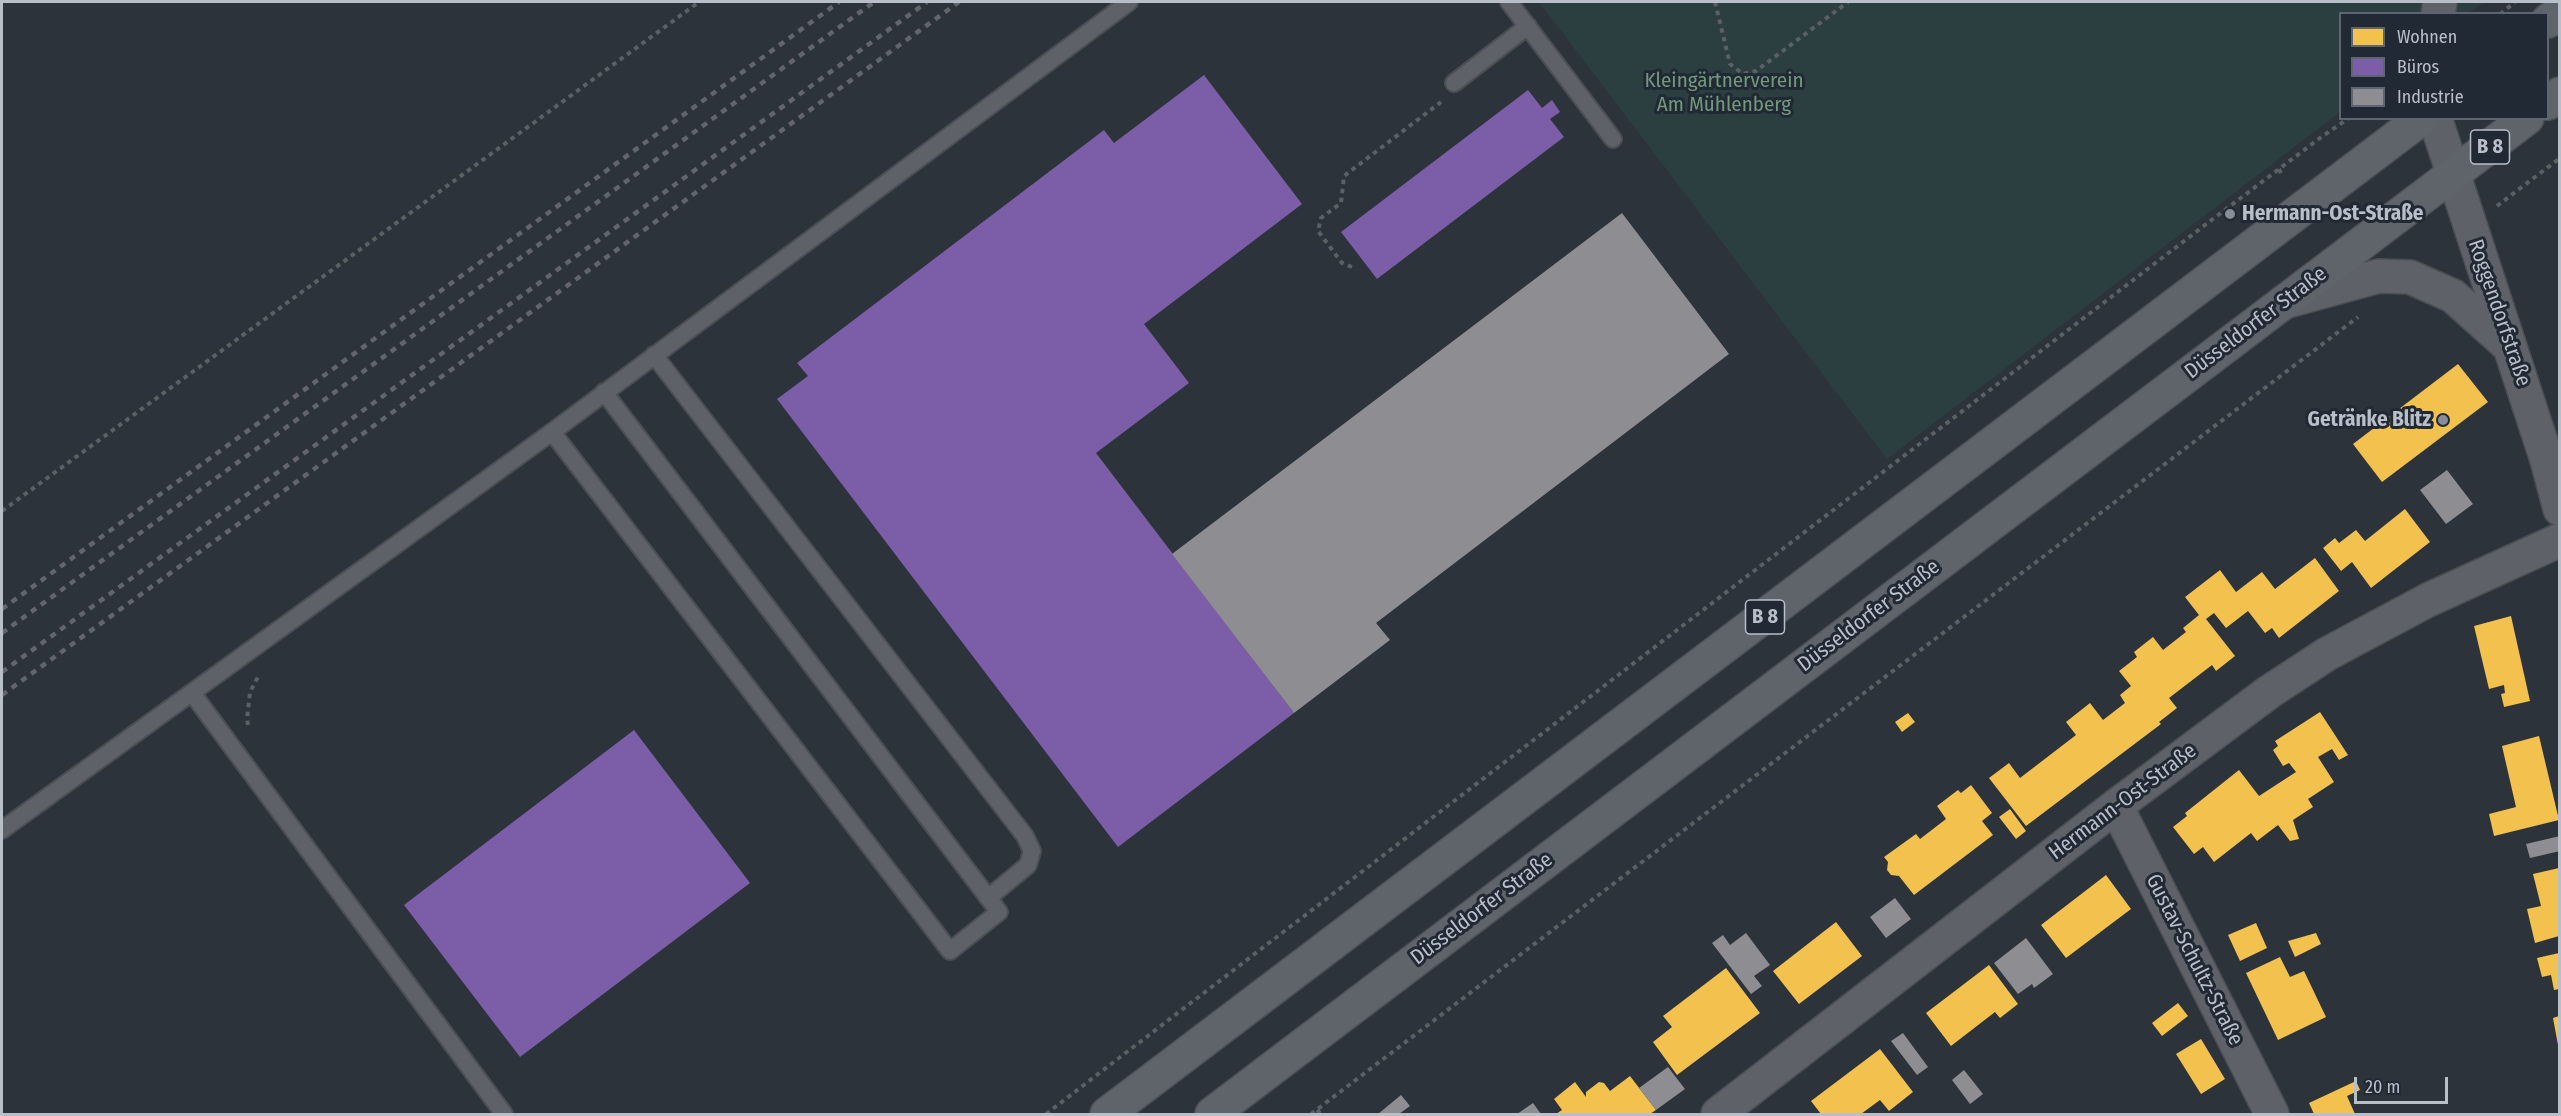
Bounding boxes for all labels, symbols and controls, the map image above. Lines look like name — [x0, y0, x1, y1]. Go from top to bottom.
legend — [2339, 12, 2549, 120]
text: Wohnen — [2397, 26, 2457, 48]
text: Büros — [2397, 56, 2439, 78]
park label: Kleingärtnerverein Am Mühlenberg — [1644, 68, 1804, 118]
text: Industrie — [2397, 86, 2464, 108]
road number: B 8 — [2470, 130, 2510, 164]
place label: Hermann-Ost-Straße — [2242, 201, 2423, 227]
marker: Hermann-Ost-Straße — [2223, 207, 2237, 221]
street label: Roggendorfstraße — [2462, 236, 2536, 390]
street label: Düsseldorfer Straße — [2180, 261, 2332, 385]
place label: Getränke Blitz — [2308, 407, 2431, 433]
marker: Getränke Blitz — [2436, 413, 2450, 427]
street label: Düsseldorfer Straße — [1793, 554, 1945, 678]
road number: B 8 — [1746, 600, 1784, 634]
street label: Hermann-Ost-Straße — [2044, 738, 2202, 866]
street label: Düsseldorfer Straße — [1406, 847, 1558, 971]
street label: Gustav-Schultz-Straße — [2140, 870, 2248, 1050]
scale bar — [2357, 1065, 2452, 1103]
text: 20 m — [2365, 1076, 2400, 1098]

